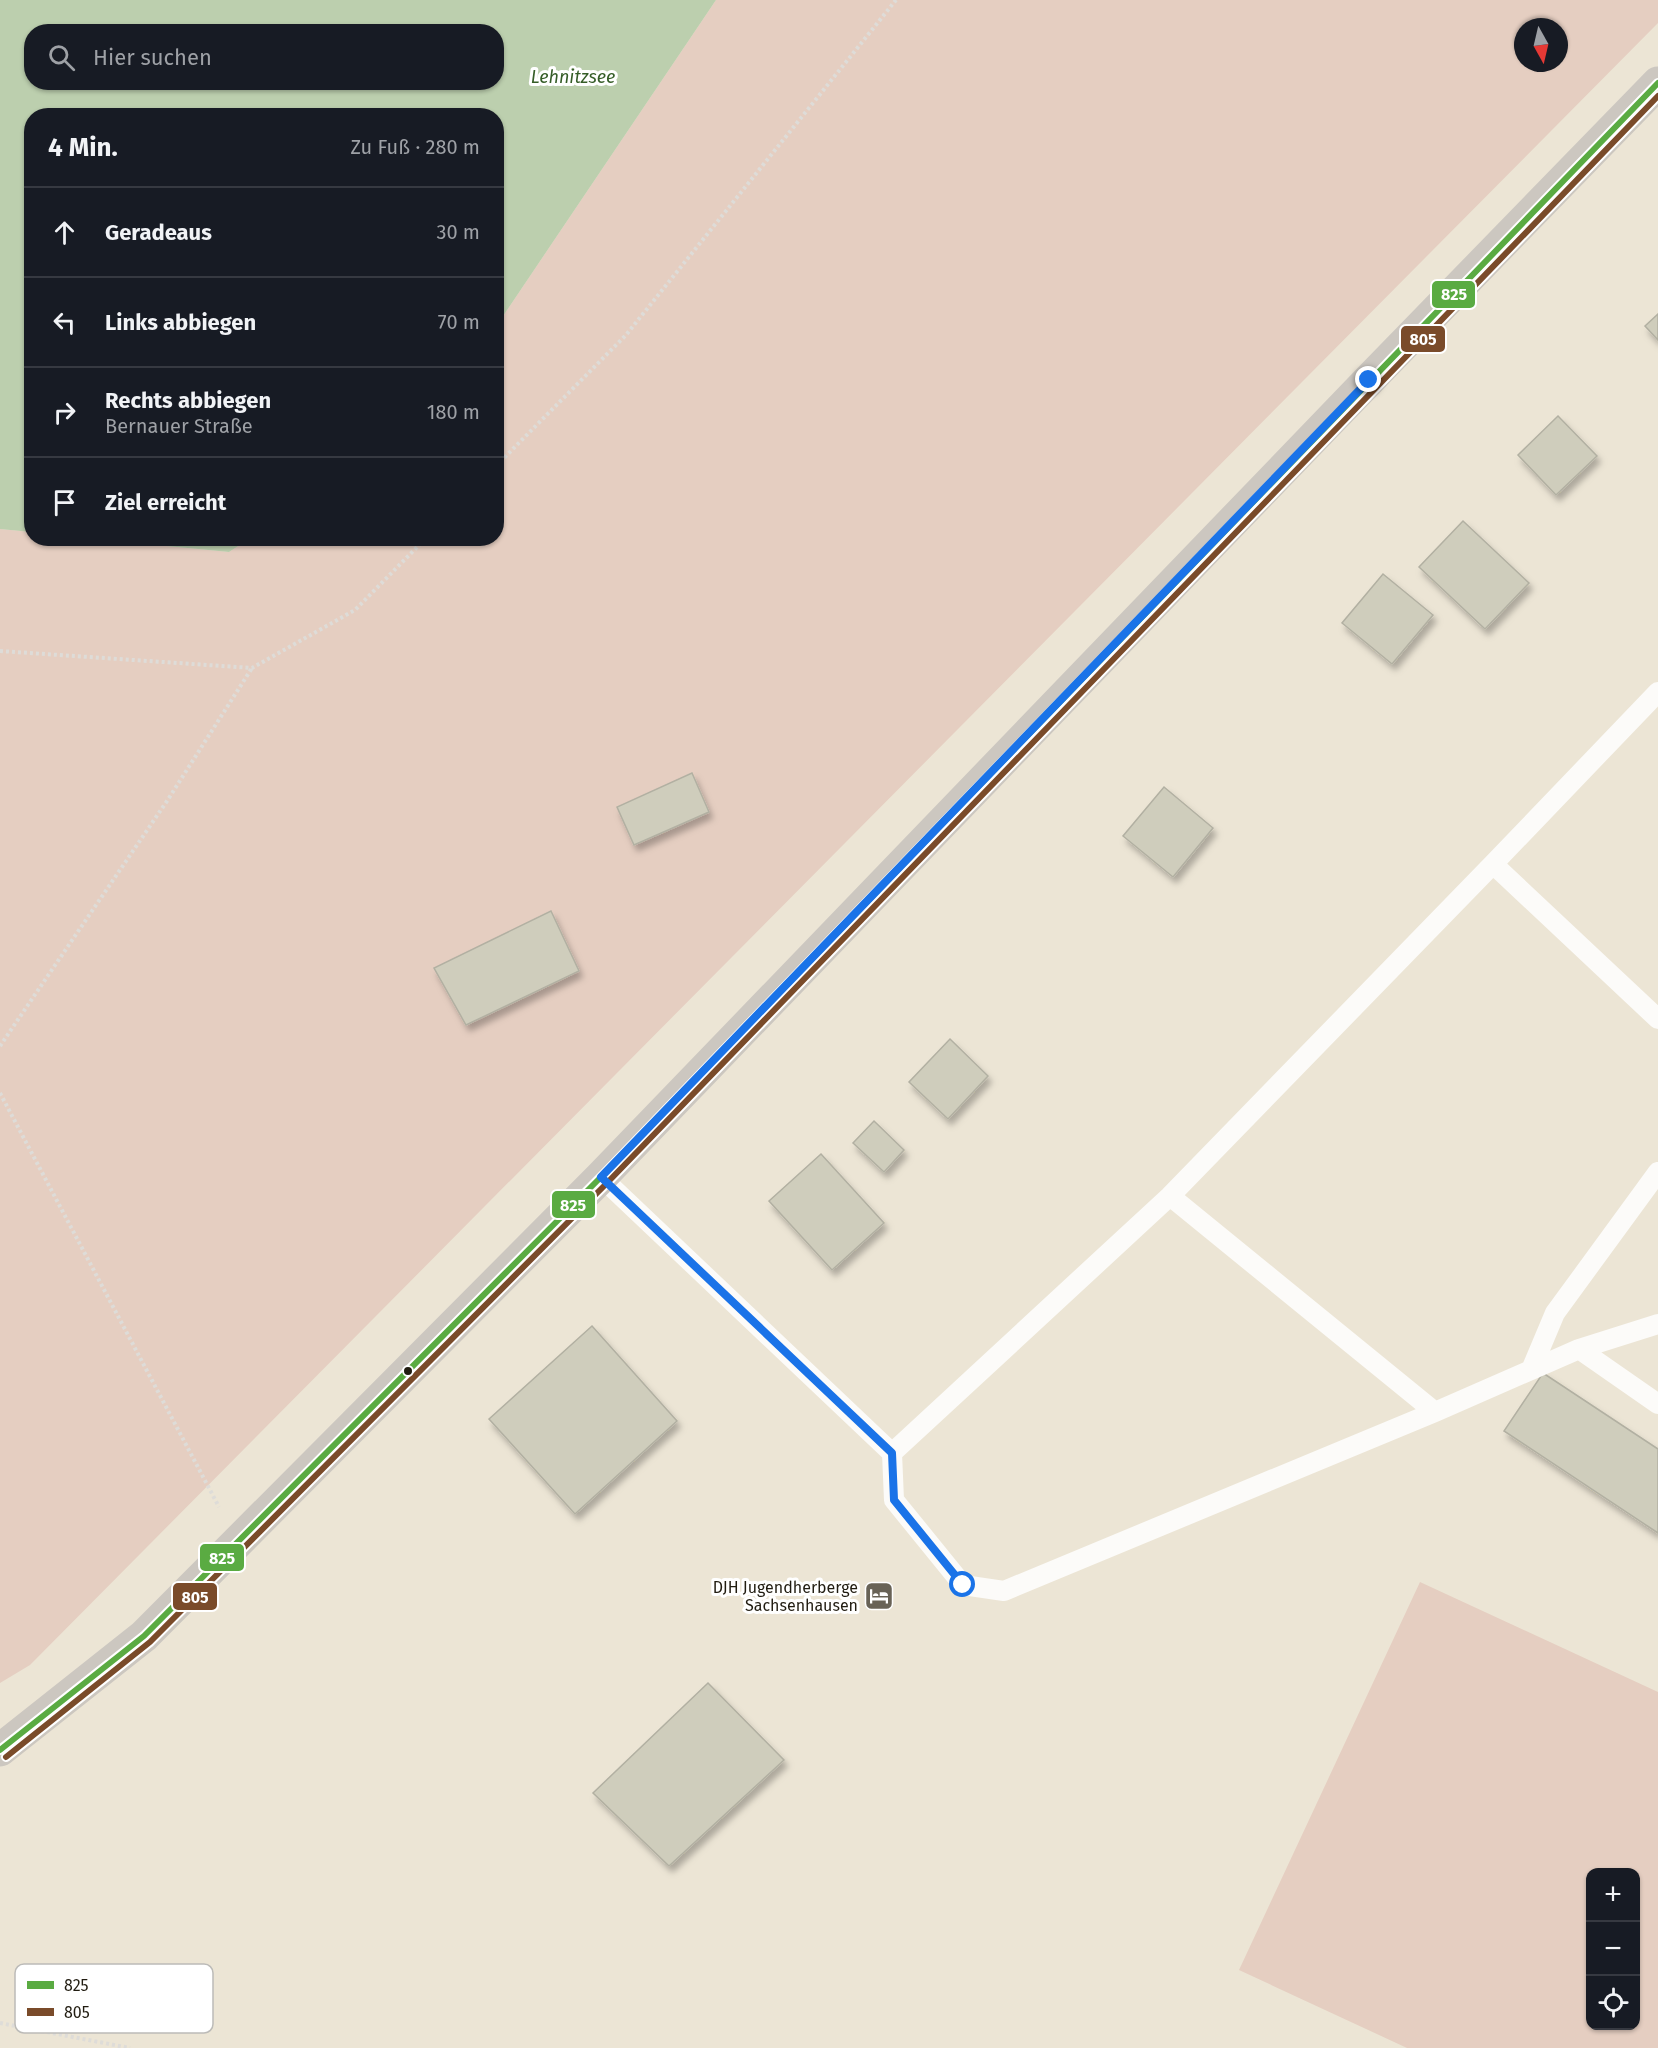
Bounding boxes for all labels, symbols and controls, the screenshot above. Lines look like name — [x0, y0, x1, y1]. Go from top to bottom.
north arrow — [1514, 18, 1568, 72]
search box — [24, 24, 504, 90]
icon: search — [45, 41, 78, 74]
text: Hier suchen — [93, 44, 212, 71]
water label: Lehnitzsee — [531, 66, 615, 88]
text: 4 Min. — [48, 132, 118, 163]
text: Zu Fuß · 280 m — [351, 135, 480, 159]
icon: ahead — [48, 216, 81, 249]
text: Geradeaus — [105, 219, 212, 246]
text: 30 m — [436, 220, 480, 244]
line badge: 825 — [1431, 280, 1476, 309]
text: 825 — [1441, 285, 1467, 304]
icon: left — [48, 306, 81, 339]
text: Links abbiegen — [105, 309, 256, 336]
text: 70 m — [438, 310, 480, 334]
line badge: 805 — [1400, 325, 1446, 353]
text: 805 — [1409, 330, 1437, 349]
route end — [1355, 366, 1381, 392]
text: Rechts abbiegen — [105, 387, 271, 414]
icon: right — [48, 396, 81, 429]
text: 180 m — [427, 400, 480, 424]
text: Bernauer Straße — [105, 414, 253, 438]
icon: arrive — [48, 486, 81, 519]
text: Ziel erreicht — [105, 489, 226, 516]
line badge: 825 — [551, 1190, 596, 1219]
text: 825 — [560, 1196, 586, 1215]
unlabelled marker — [402, 1365, 414, 1377]
line badge: 825 — [199, 1543, 245, 1572]
text: 825 — [209, 1549, 235, 1568]
route start — [949, 1571, 975, 1597]
place label: DJH Jugendherberge Sachsenhausen — [713, 1578, 858, 1615]
hotel icon: DJH Jugendherberge Sachsenhausen — [863, 1580, 895, 1612]
line badge: 805 — [172, 1582, 218, 1611]
text: 805 — [181, 1588, 209, 1607]
map controls — [1586, 1868, 1640, 2030]
button: + — [1586, 1868, 1640, 1922]
button: − — [1586, 1922, 1640, 1976]
legend — [15, 1964, 213, 2033]
text: 825 — [64, 1976, 89, 1995]
button: locate — [1586, 1976, 1640, 2030]
text: 805 — [64, 2003, 90, 2022]

